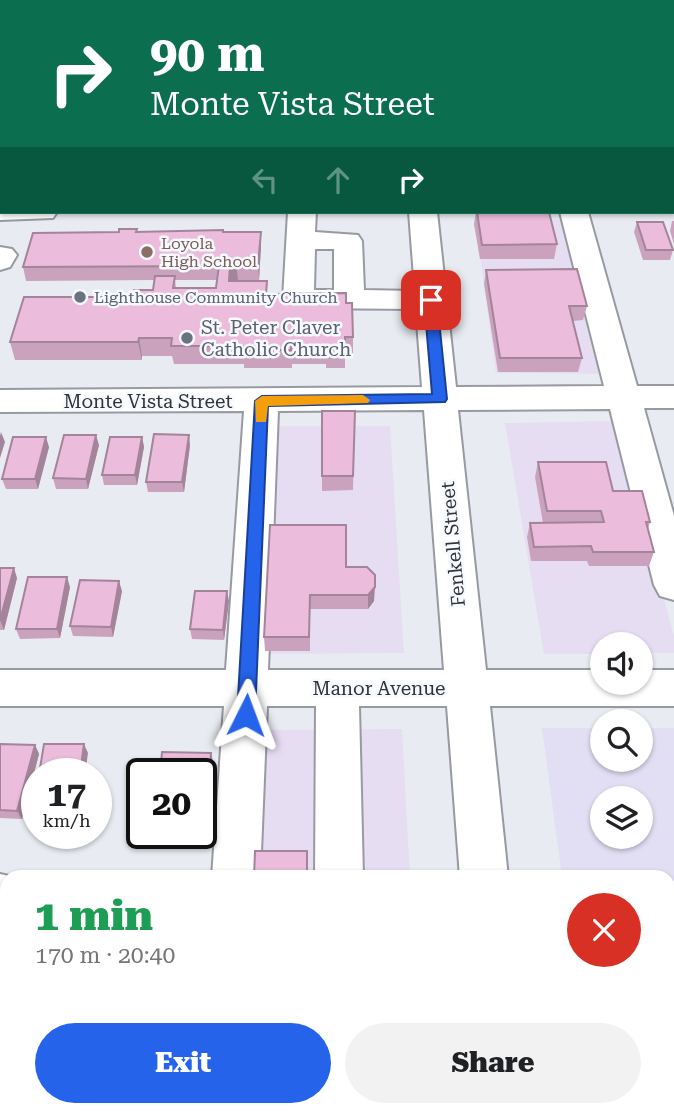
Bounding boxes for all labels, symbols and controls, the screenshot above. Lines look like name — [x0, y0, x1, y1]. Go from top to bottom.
text: 90 m — [150, 26, 265, 83]
icon: right — [35, 28, 126, 119]
text: Monte Vista Street — [150, 85, 435, 123]
icon: left — [246, 161, 284, 199]
icon: ahead — [319, 161, 357, 199]
icon: right — [392, 161, 430, 199]
place label: Loyola High School — [161, 234, 257, 271]
marker: Loyola High School — [139, 244, 155, 260]
pin — [401, 270, 461, 330]
icon: arrive — [412, 281, 450, 319]
place label: Lighthouse Community Church — [94, 288, 338, 307]
marker: Lighthouse Community Church — [72, 289, 88, 305]
place label: St. Peter Claver Catholic Church — [201, 316, 351, 361]
marker: St. Peter Claver Catholic Church — [179, 330, 195, 346]
street label: Monte Vista Street — [63, 390, 233, 413]
street label: Fenkell Street — [436, 480, 470, 608]
map controls — [590, 632, 653, 849]
button: sound — [590, 632, 653, 695]
street label: Manor Avenue — [313, 677, 445, 700]
position arrow — [209, 678, 283, 752]
button: search — [590, 709, 653, 772]
speed limit sign: 20 — [126, 758, 217, 849]
text: 17 — [47, 774, 86, 815]
button: layers — [590, 786, 653, 849]
text: km/h — [42, 810, 91, 831]
text: 1 min — [35, 891, 153, 940]
button: close — [567, 893, 641, 967]
text: 170 m · 20:40 — [35, 942, 175, 969]
button: Exit — [35, 1023, 331, 1103]
button: Share — [345, 1023, 641, 1103]

